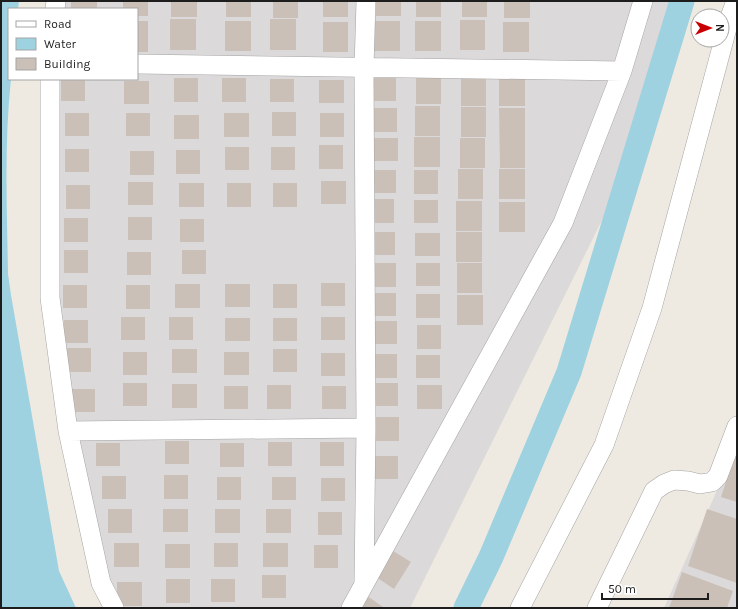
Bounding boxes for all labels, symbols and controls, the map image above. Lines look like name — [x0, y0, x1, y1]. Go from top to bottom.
legend — [8, 8, 138, 80]
north arrow — [690, 8, 730, 48]
text: Road — [44, 17, 72, 31]
text: N — [713, 24, 726, 32]
text: Water — [44, 37, 77, 51]
text: Building — [44, 57, 91, 71]
scale bar — [602, 575, 708, 601]
text: 50 m — [608, 582, 636, 596]

